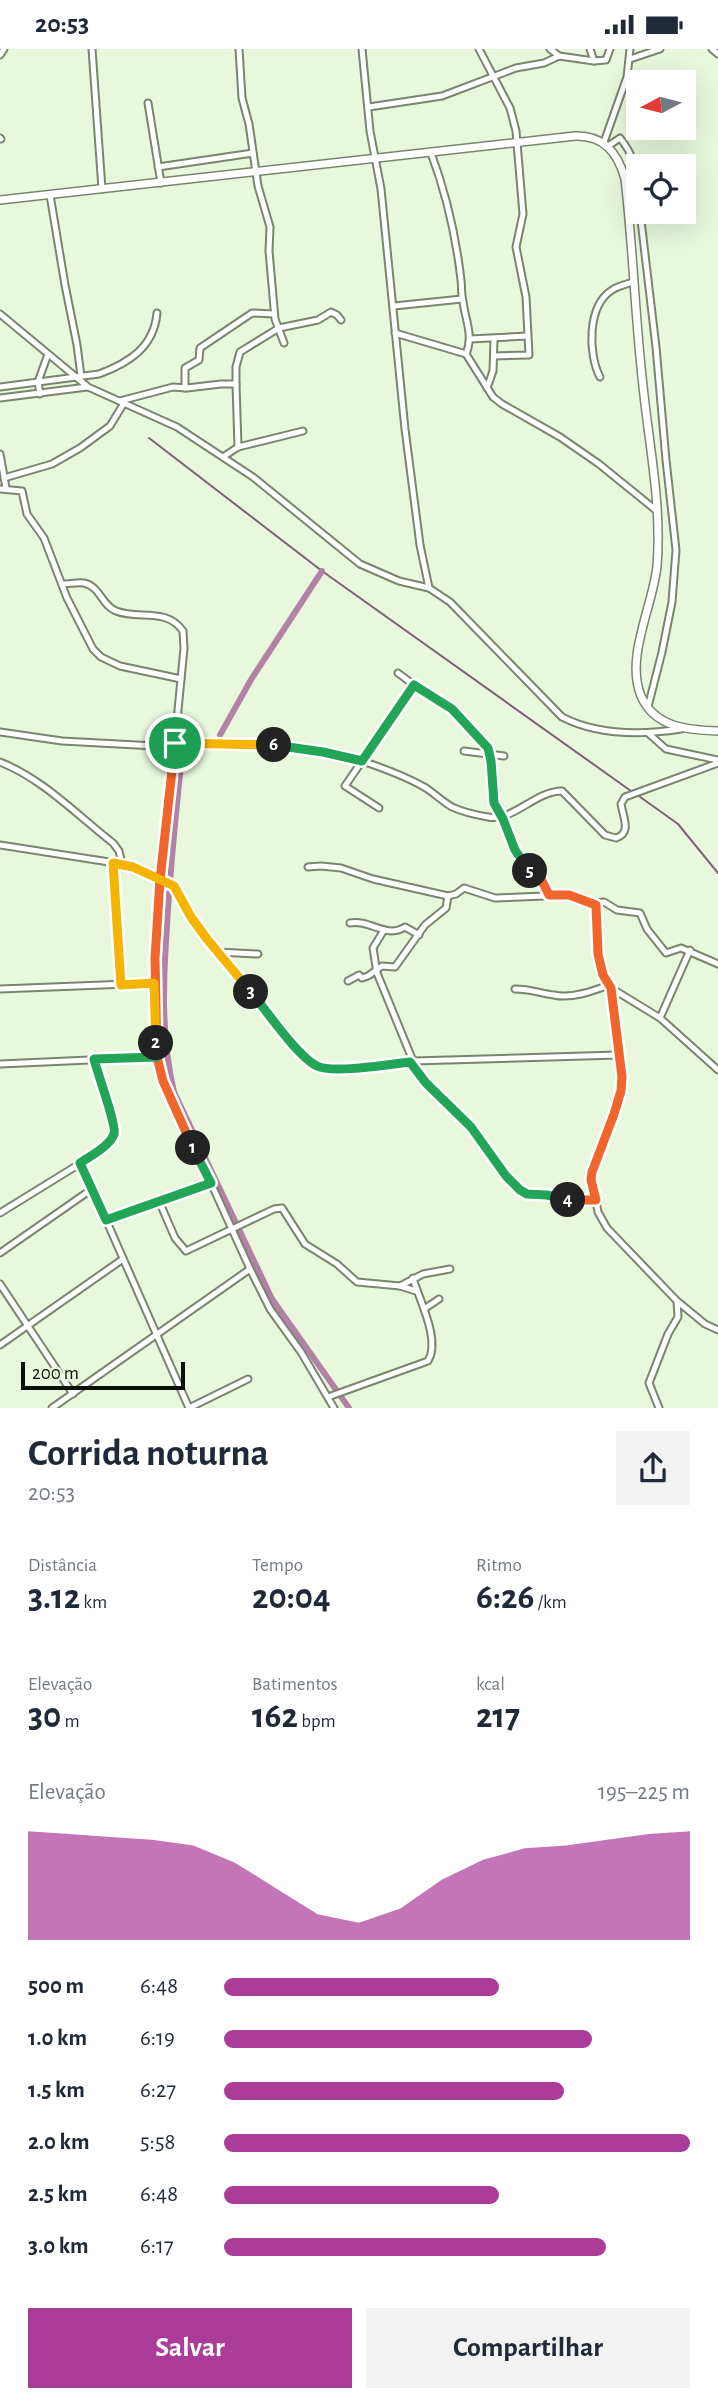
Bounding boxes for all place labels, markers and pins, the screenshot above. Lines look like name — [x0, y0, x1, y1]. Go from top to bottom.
pin — [145, 713, 205, 773]
pin: 6 — [256, 727, 292, 763]
pin: 5 — [512, 853, 548, 889]
pin: 3 — [233, 975, 268, 1009]
pin: 2 — [138, 1025, 174, 1061]
pin: 1 — [176, 1131, 210, 1165]
pin: 4 — [550, 1183, 586, 1217]

